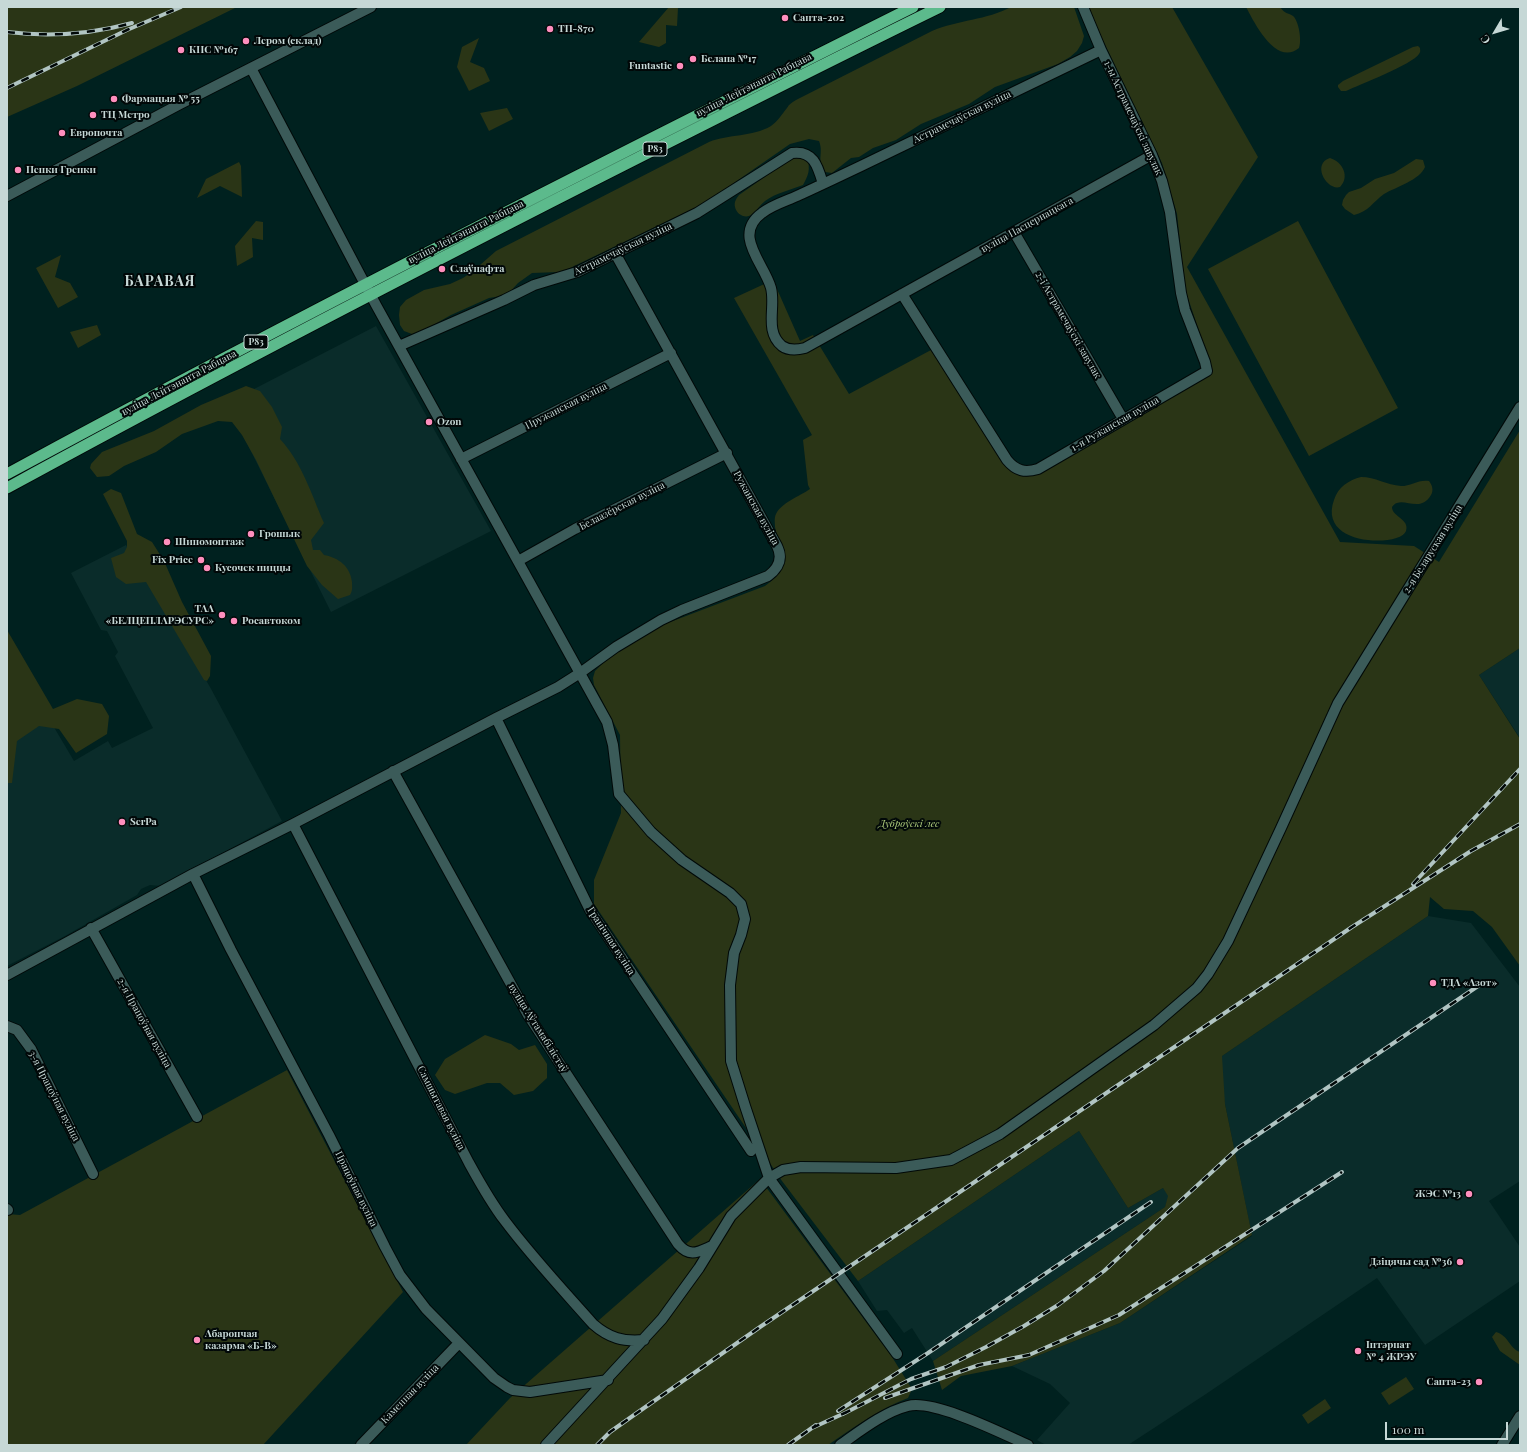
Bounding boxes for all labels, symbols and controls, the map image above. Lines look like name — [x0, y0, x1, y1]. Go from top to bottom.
place label: Санта-202 — [793, 12, 844, 24]
north arrow — [1475, 12, 1515, 52]
marker: Санта-202 — [780, 13, 790, 23]
place label: ТП-870 — [558, 23, 594, 35]
marker: ТП-870 — [545, 24, 555, 34]
text: С — [1477, 32, 1493, 47]
place label: Лером (склад) — [254, 35, 321, 47]
marker: Лером (склад) — [241, 36, 251, 46]
place label: КНС №167 — [189, 44, 238, 56]
marker: КНС №167 — [176, 45, 186, 55]
street label: вуліца Лейтэнанта Рабцава — [694, 51, 814, 119]
place label: Белана №17 — [701, 53, 756, 65]
marker: Белана №17 — [688, 54, 698, 64]
street label: 1-ы Астрамечаўскі завулак — [1101, 59, 1165, 177]
place label: Funtastic — [629, 60, 672, 72]
marker: Funtastic — [675, 61, 685, 71]
street label: Астрамечаўская вуліца — [911, 88, 1013, 146]
place label: Фармацыя № 55 — [122, 93, 200, 105]
marker: Фармацыя № 55 — [109, 94, 119, 104]
place label: ТЦ Метро — [101, 109, 150, 121]
marker: ТЦ Метро — [88, 110, 98, 120]
place label: Европочта — [70, 127, 123, 139]
marker: Европочта — [57, 128, 67, 138]
road number: Р83 — [643, 142, 667, 156]
place label: Пенки Гренки — [26, 164, 96, 176]
marker: Пенки Гренки — [13, 165, 23, 175]
street label: вуліца Пасцернацкага — [979, 195, 1075, 255]
street label: вуліца Лейтэнанта Рабцава — [406, 198, 526, 266]
street label: Астрамечаўская вуліца — [572, 220, 674, 278]
place label: Слаўнафта — [450, 263, 504, 275]
marker: Слаўнафта — [437, 264, 447, 274]
street label: 2-і Астрамечаўскі завулак — [1032, 269, 1104, 381]
district label: БАРАВАЯ — [124, 274, 196, 290]
road number: Р83 — [244, 335, 268, 349]
street label: вуліца Лейтэнанта Рабцава — [120, 348, 238, 418]
street label: Пружанская вуліца — [523, 380, 609, 432]
street label: 1-я Ружанская вуліца — [1069, 394, 1161, 454]
place label: Ozon — [437, 416, 461, 428]
marker: Ozon — [424, 417, 434, 427]
street label: Ружанская вуліца — [731, 469, 781, 547]
street label: Белаазёрская вуліца — [577, 479, 667, 533]
street label: 2-я Беларуская вуліца — [1401, 503, 1465, 595]
place label: Грошык — [259, 528, 300, 540]
marker: Грошык — [246, 529, 256, 539]
place label: Шиномонтаж — [175, 536, 244, 548]
marker: Шиномонтаж — [162, 537, 172, 547]
place label: Fix Price — [152, 554, 193, 566]
marker: Fix Price — [196, 555, 206, 565]
place label: Кусочек пиццы — [215, 562, 291, 574]
marker: Кусочек пиццы — [202, 563, 212, 573]
place label: ТАА «БЕЛЦЕПЛАРЭСУРС» — [106, 603, 214, 626]
marker: ТАА «БЕЛЦЕПЛАРЭСУРС» — [217, 610, 227, 620]
place label: Росавтоком — [242, 615, 300, 627]
marker: Росавтоком — [229, 616, 239, 626]
place label: SerPa — [130, 816, 157, 828]
marker: SerPa — [117, 817, 127, 827]
park label: Дуброўскі лес — [879, 818, 939, 830]
street label: Гранічная вуліца — [585, 905, 637, 977]
street label: 2-я Працоўная вуліца — [114, 976, 174, 1070]
place label: ТДА «Азот» — [1441, 977, 1497, 989]
marker: ТДА «Азот» — [1428, 978, 1438, 988]
street label: вуліца Аўтамабілістаў — [506, 981, 570, 1075]
street label: 3-я Працоўная вуліца — [26, 1049, 82, 1143]
street label: Самшытавая вуліца — [415, 1064, 467, 1152]
street label: Працоўная вуліца — [333, 1149, 379, 1229]
place label: ЖЭС №13 — [1415, 1188, 1461, 1200]
marker: ЖЭС №13 — [1464, 1189, 1474, 1199]
place label: Дзіцячы сад №36 — [1370, 1256, 1452, 1268]
marker: Дзіцячы сад №36 — [1455, 1257, 1465, 1267]
place label: Абарончая казарма «Б-В» — [205, 1328, 277, 1352]
marker: Абарончая казарма «Б-В» — [192, 1335, 202, 1345]
place label: Інтэрнат № 4 ЖРЭУ — [1366, 1339, 1416, 1362]
marker: Інтэрнат № 4 ЖРЭУ — [1353, 1346, 1363, 1356]
street label: Каменная вуліца — [379, 1362, 441, 1426]
place label: Санта-23 — [1427, 1376, 1471, 1388]
marker: Санта-23 — [1474, 1377, 1484, 1387]
scale bar — [1387, 1414, 1510, 1440]
text: 100 m — [1392, 1421, 1424, 1437]

